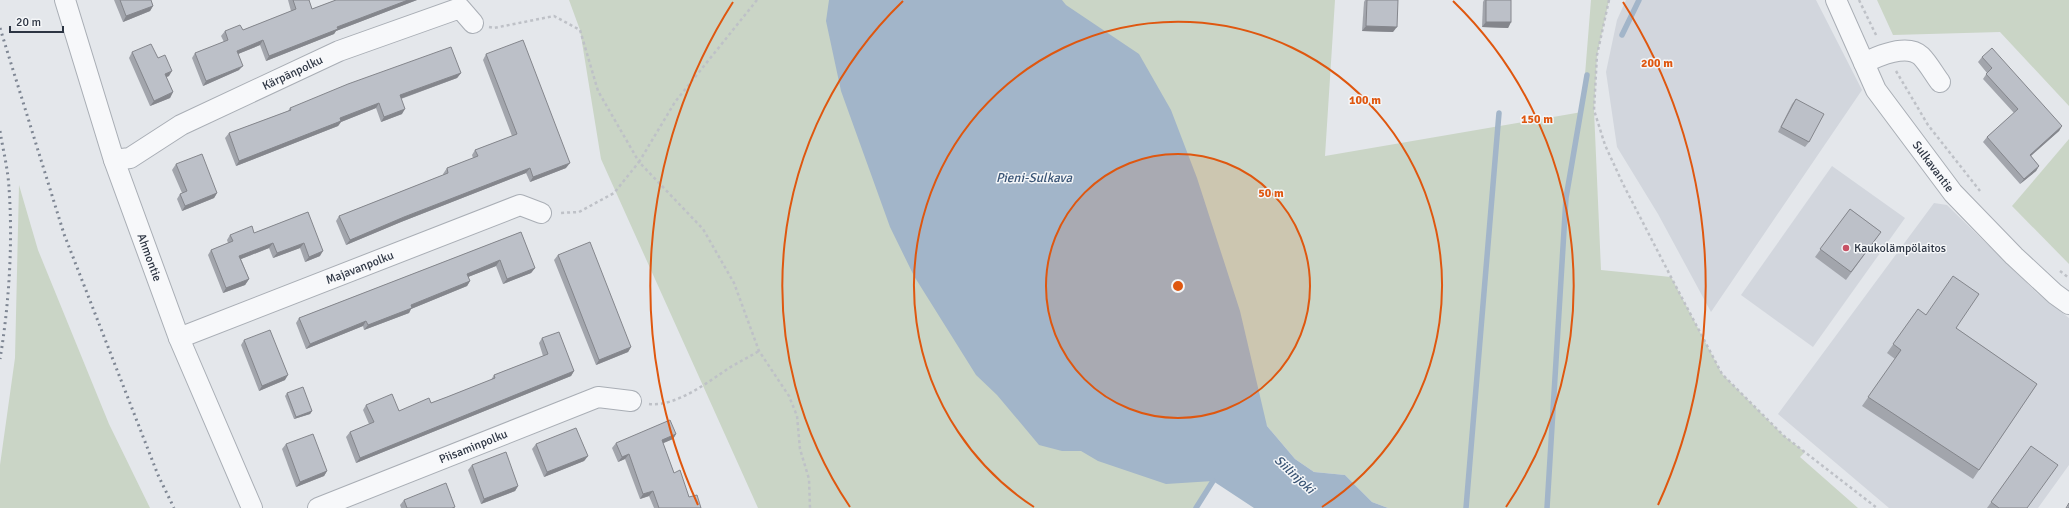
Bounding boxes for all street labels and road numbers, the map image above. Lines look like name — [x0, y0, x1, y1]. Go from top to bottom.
street label: Kärpänpolku — [260, 53, 325, 94]
street label: Sulkavantie — [1909, 138, 1957, 195]
street label: Ahmontie — [133, 232, 165, 284]
street label: Majavanpolku — [324, 248, 396, 288]
street label: Piisaminpolku — [437, 427, 510, 467]

